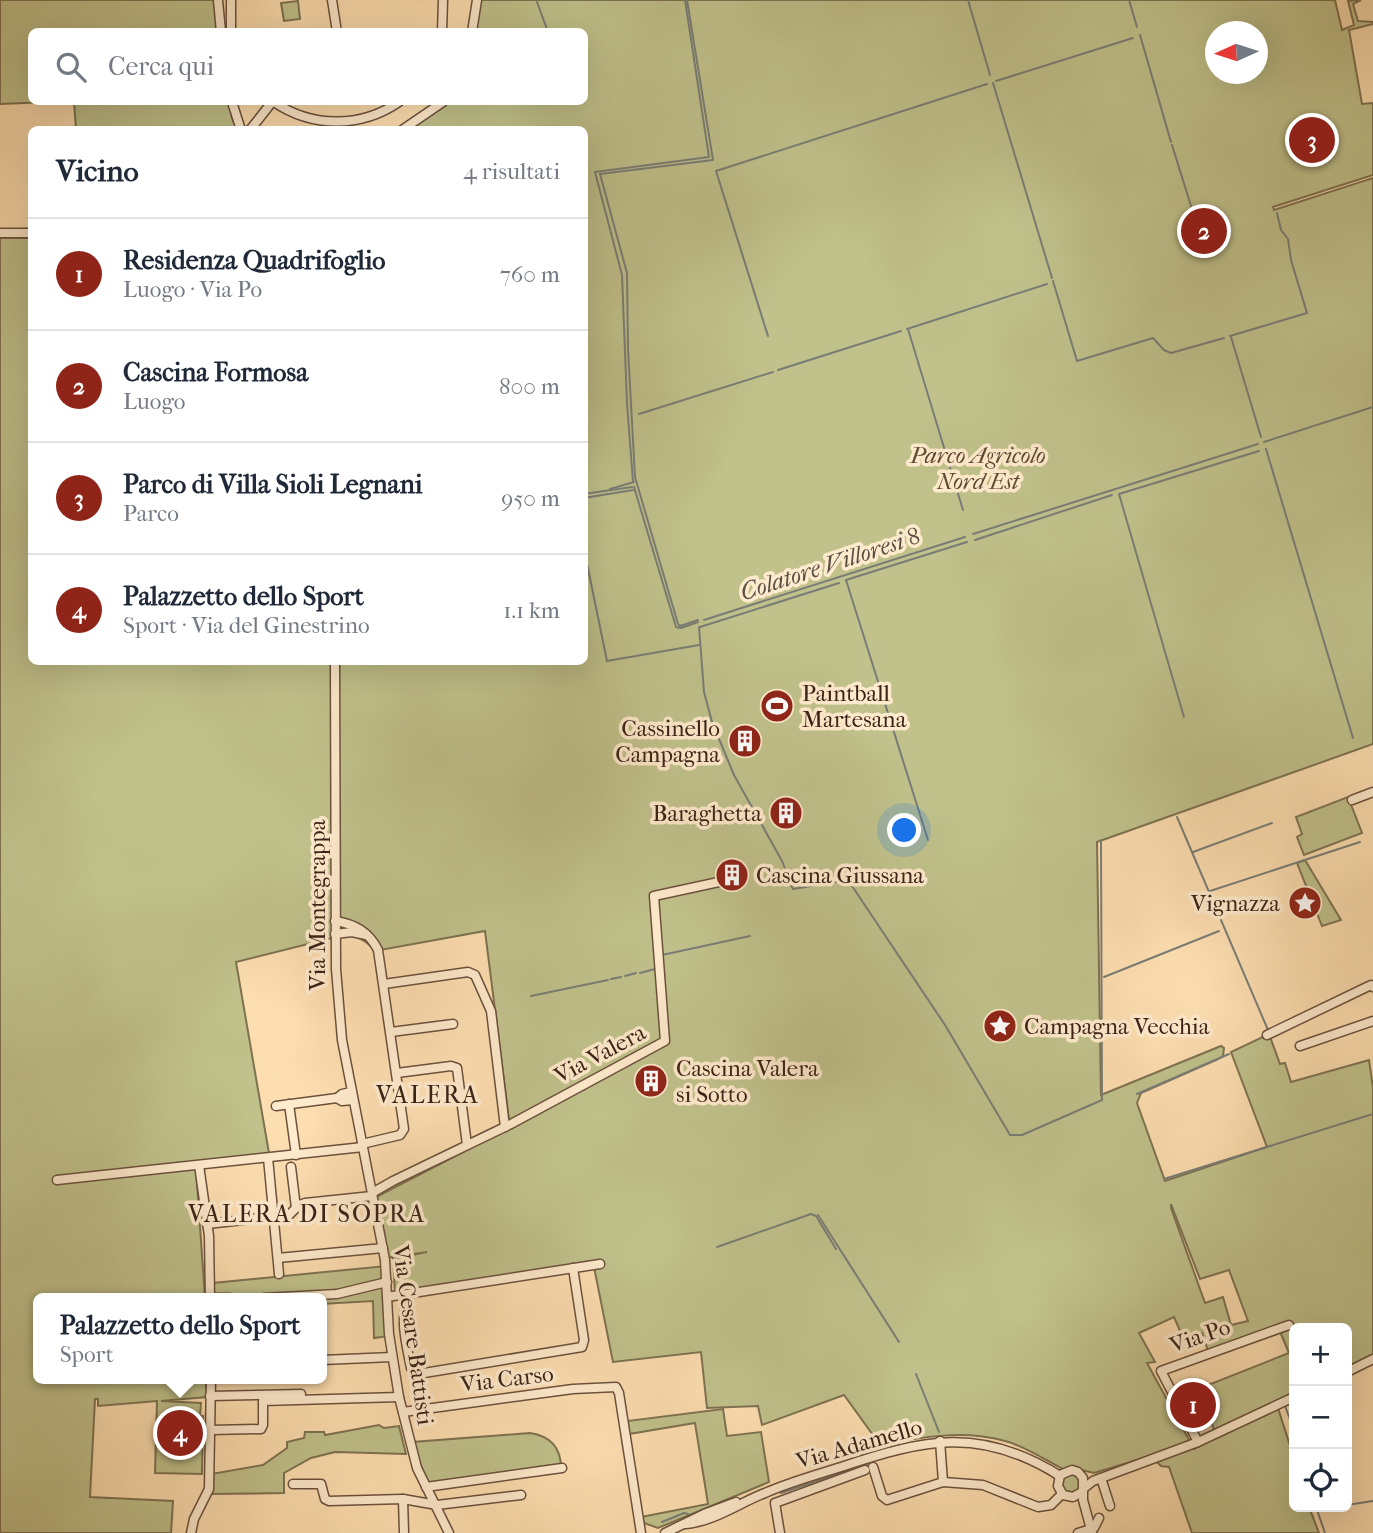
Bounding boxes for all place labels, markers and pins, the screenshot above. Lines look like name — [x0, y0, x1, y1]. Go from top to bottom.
pin: 3 — [1289, 114, 1335, 166]
pin: 2 — [1181, 205, 1227, 257]
place label: Paintball Martesana — [802, 680, 907, 733]
sports icon: Paintball Martesana — [758, 687, 796, 725]
place label: Cassinello Campagna — [615, 715, 720, 768]
building icon: Cassinello Campagna — [726, 722, 764, 760]
building icon: Baraghetta — [767, 794, 805, 832]
place label: Baraghetta — [652, 800, 762, 827]
building icon: Cascina Giussana — [713, 856, 751, 894]
place label: Cascina Giussana — [756, 862, 924, 889]
place icon: Vignazza — [1286, 884, 1324, 922]
place label: Vignazza — [1190, 890, 1280, 917]
place icon: Campagna Vecchia — [981, 1007, 1019, 1045]
place label: Campagna Vecchia — [1024, 1013, 1210, 1040]
place label: Cascina Valera si Sotto — [676, 1055, 819, 1108]
building icon: Cascina Valera si Sotto — [632, 1062, 670, 1100]
pin: 1 — [1170, 1379, 1216, 1431]
pin: 4 — [157, 1407, 203, 1459]

